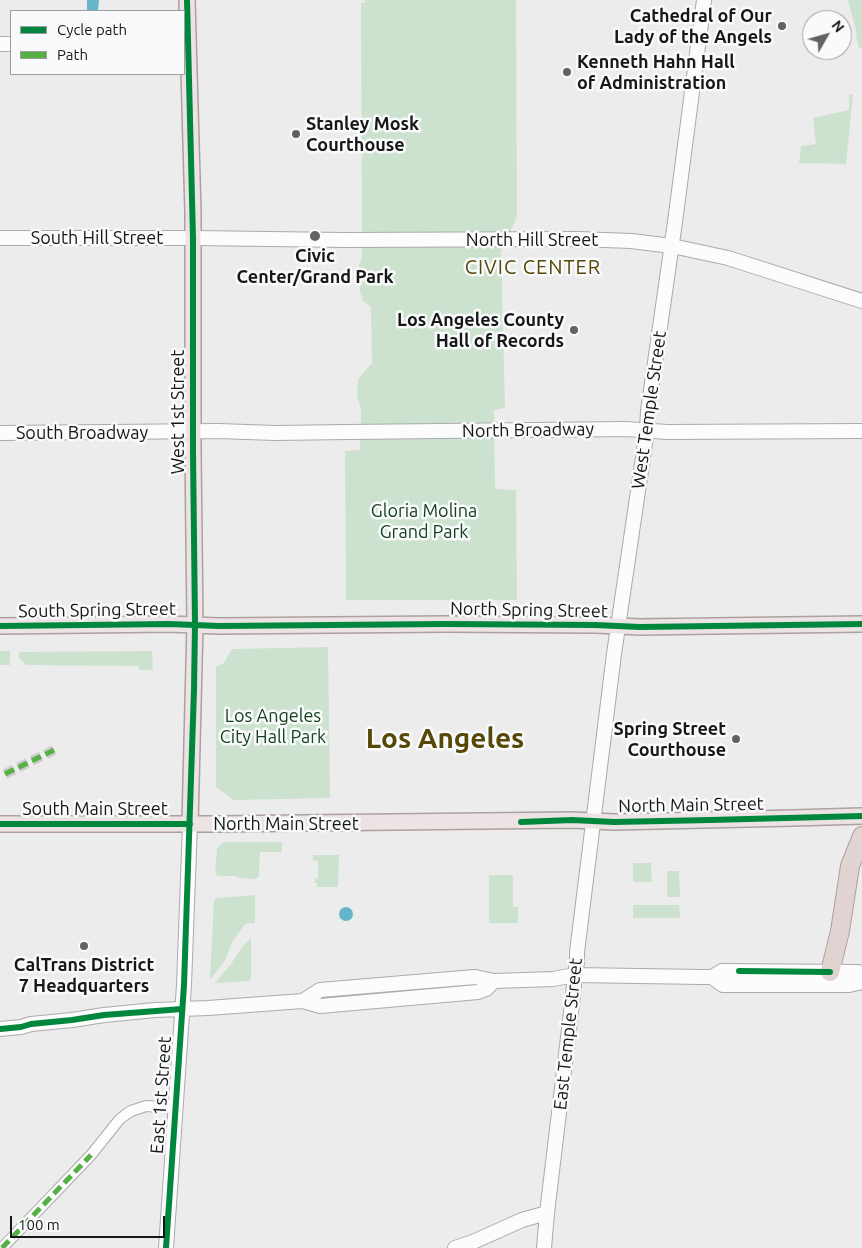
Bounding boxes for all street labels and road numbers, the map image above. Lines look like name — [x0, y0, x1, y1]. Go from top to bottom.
street label: South Hill Street — [31, 227, 163, 249]
street label: North Hill Street — [466, 229, 598, 251]
street label: West Temple Street — [627, 330, 671, 490]
street label: West 1st Street — [167, 350, 189, 474]
street label: North Broadway — [462, 418, 594, 442]
street label: South Broadway — [16, 422, 148, 444]
street label: South Spring Street — [18, 598, 176, 622]
street label: North Spring Street — [450, 598, 608, 622]
street label: North Main Street — [618, 793, 764, 817]
street label: South Main Street — [22, 798, 168, 820]
street label: North Main Street — [213, 813, 359, 835]
street label: East Temple Street — [549, 957, 587, 1111]
street label: East 1st Street — [146, 1036, 176, 1154]

